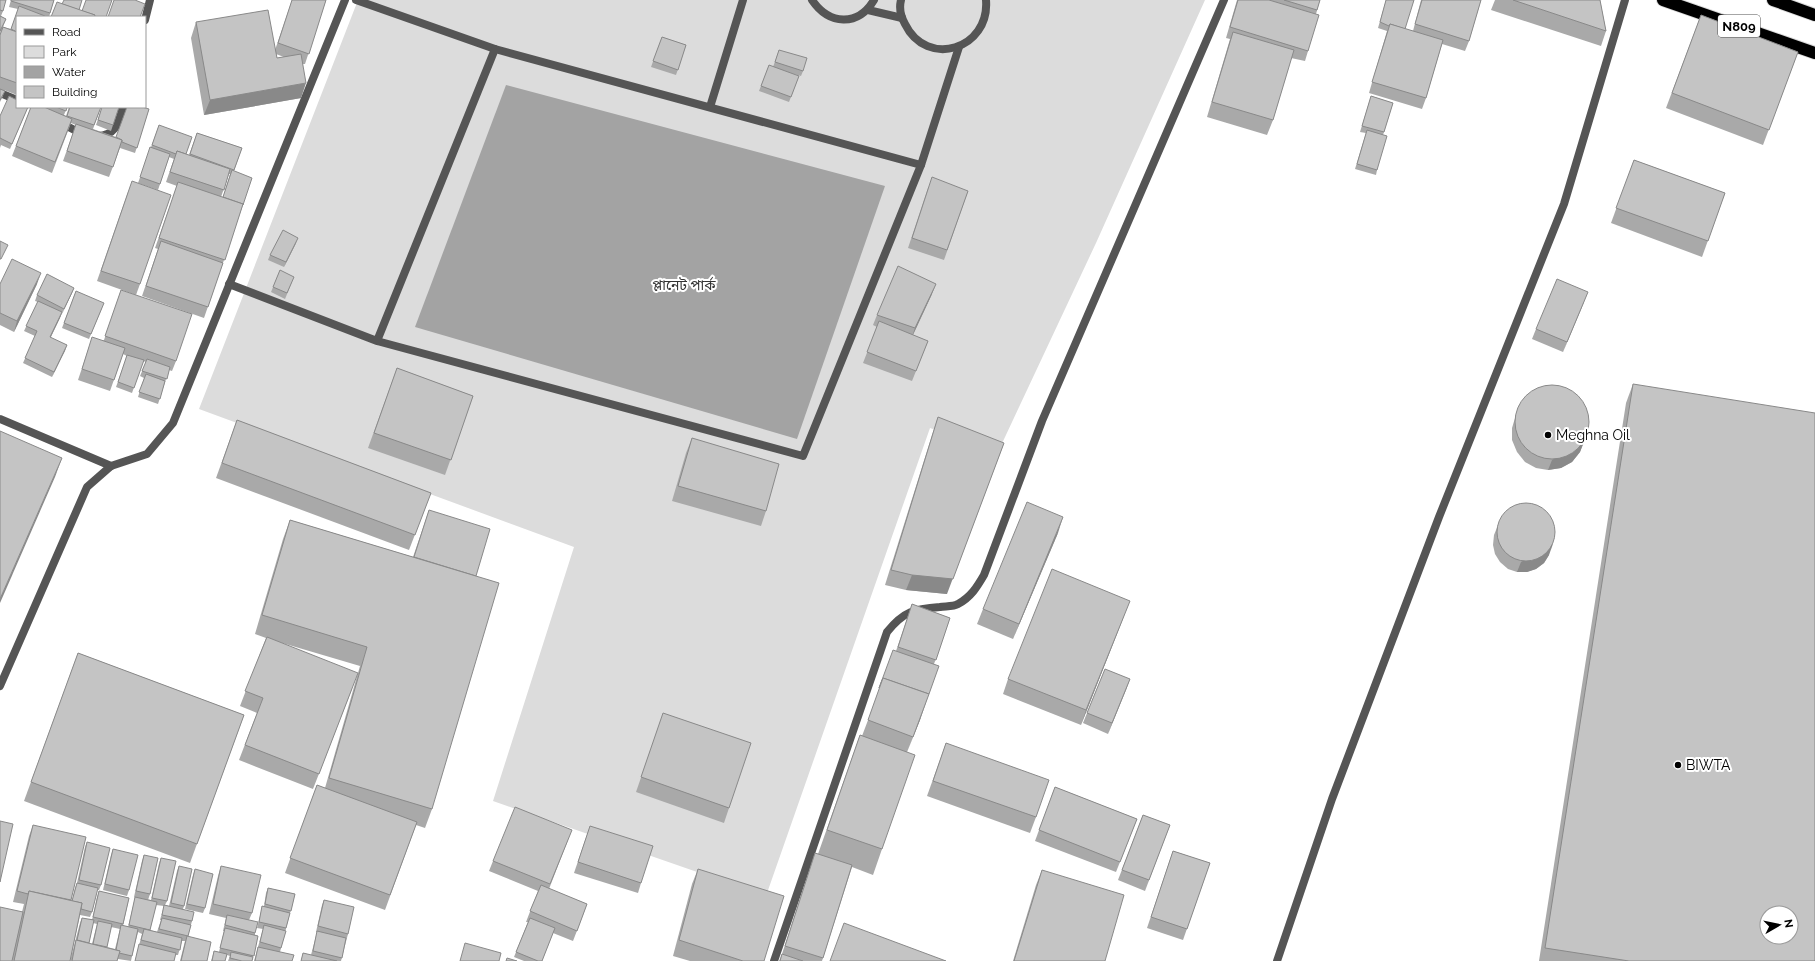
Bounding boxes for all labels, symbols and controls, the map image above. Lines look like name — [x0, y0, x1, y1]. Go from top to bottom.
road number: N809 — [1718, 15, 1760, 37]
legend — [16, 16, 146, 108]
text: Road — [52, 25, 81, 39]
text: Park — [52, 45, 77, 59]
text: Water — [52, 65, 86, 79]
text: Building — [52, 85, 98, 99]
park label: প্লানেট পার্ক — [652, 276, 716, 293]
place label: Meghna Oil — [1556, 427, 1630, 443]
marker: Meghna Oil — [1543, 430, 1553, 440]
place label: BIWTA — [1686, 757, 1731, 773]
marker: BIWTA — [1673, 760, 1683, 770]
north arrow — [1759, 905, 1799, 945]
text: N — [1781, 918, 1795, 929]

